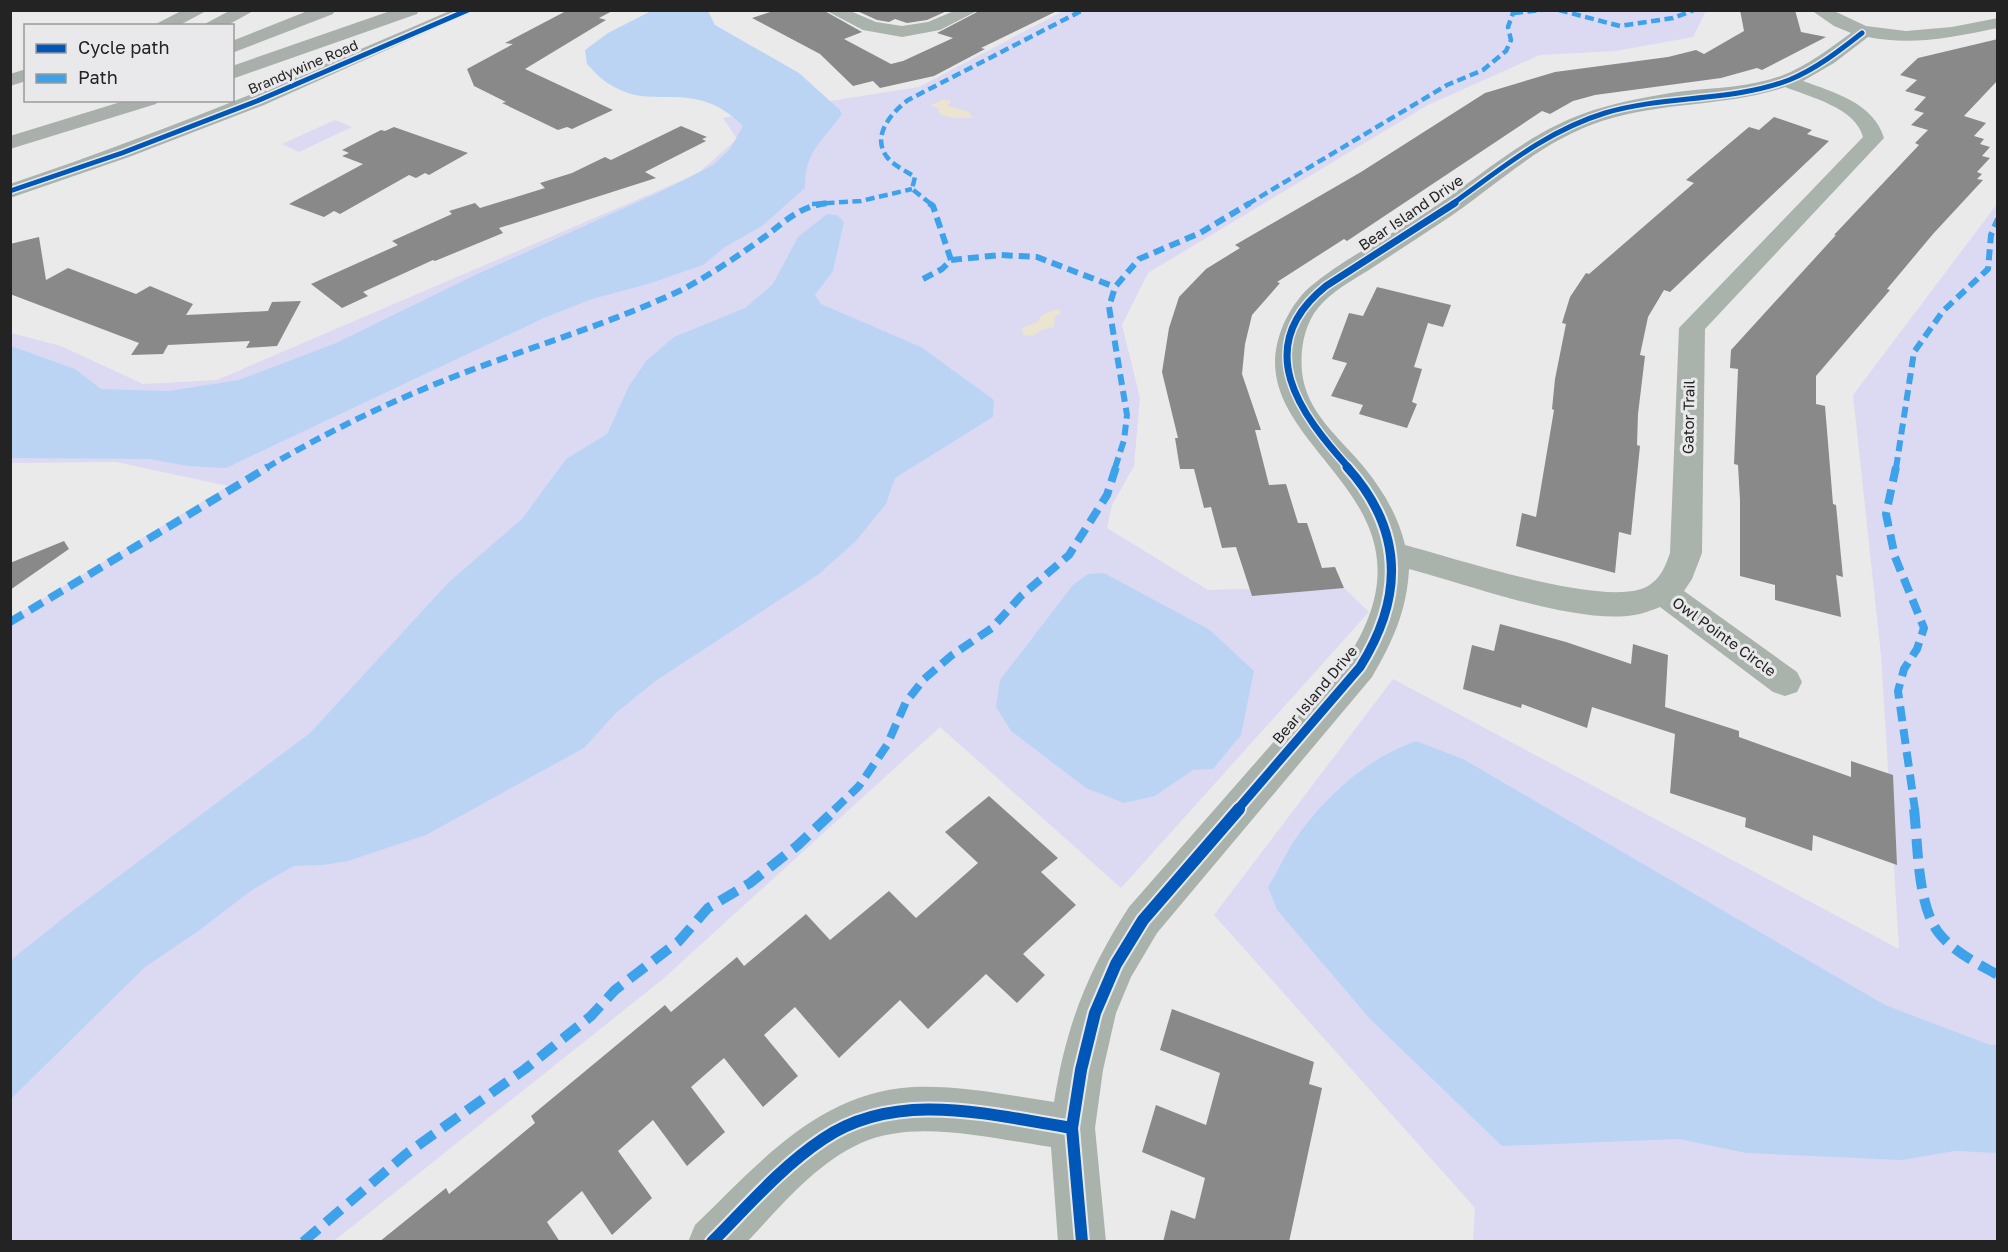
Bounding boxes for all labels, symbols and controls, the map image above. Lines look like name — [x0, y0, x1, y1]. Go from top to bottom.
legend — [24, 24, 234, 102]
text: Cycle path — [78, 36, 170, 58]
street label: Brandywine Road — [245, 36, 360, 97]
text: Path — [78, 66, 118, 88]
street label: Bear Island Drive — [1355, 170, 1466, 254]
street label: Gator Trail — [1678, 379, 1698, 454]
street label: Owl Pointe Circle — [1669, 593, 1780, 680]
street label: Bear Island Drive — [1268, 642, 1361, 747]

